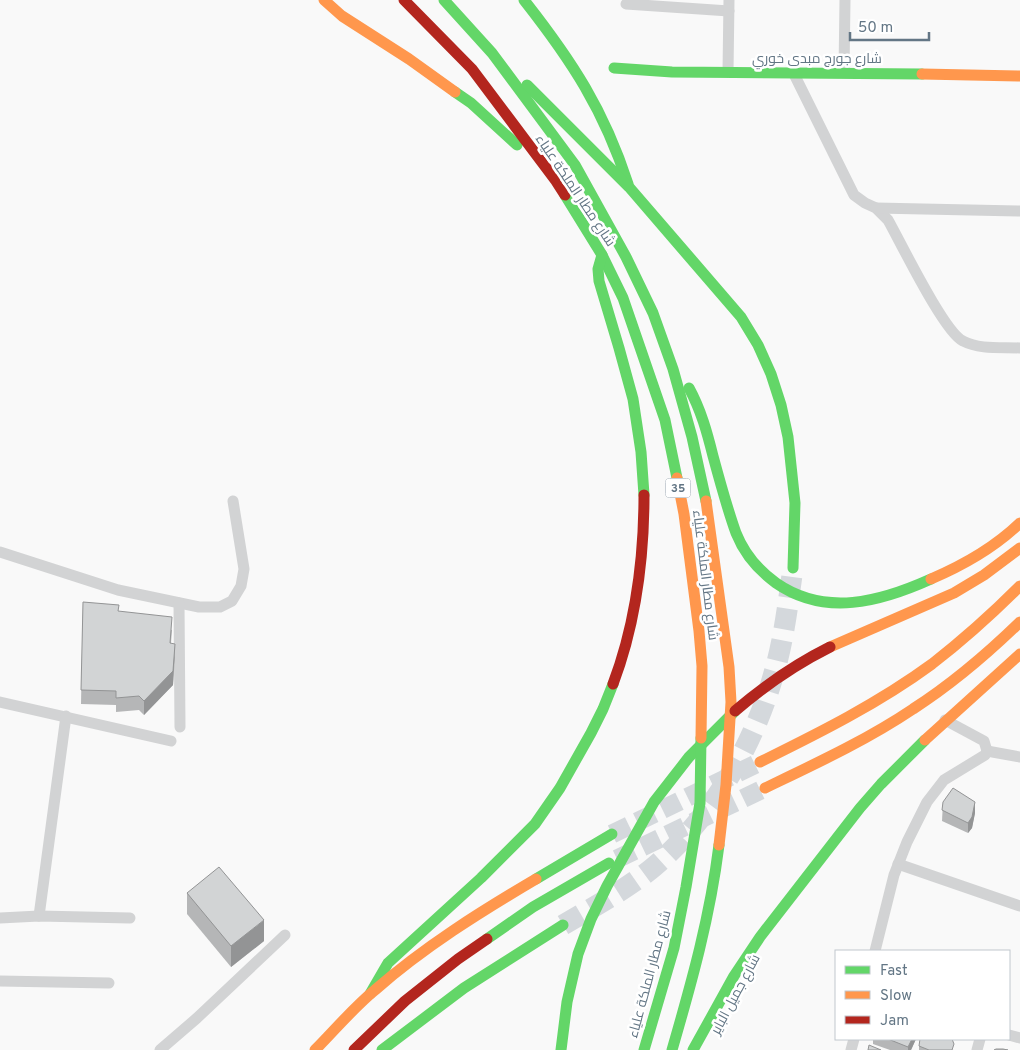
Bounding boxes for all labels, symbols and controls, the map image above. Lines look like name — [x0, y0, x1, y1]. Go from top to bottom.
scale bar — [850, 10, 929, 42]
text: 50 m — [858, 19, 893, 38]
street label: شارع جورج مبدى خوري — [752, 51, 882, 70]
street label: شارع مطار الملكة علياء — [531, 132, 619, 250]
road number: 35 — [666, 478, 690, 498]
street label: شارع مطار الملكة علياء — [688, 509, 721, 641]
street label: شارع مطار الملكة علياء — [625, 909, 676, 1040]
legend — [835, 950, 1010, 1040]
street label: شارع جميل الباير — [708, 952, 765, 1039]
text: Fast — [880, 962, 908, 981]
text: Slow — [880, 987, 912, 1006]
text: Jam — [880, 1012, 909, 1031]

